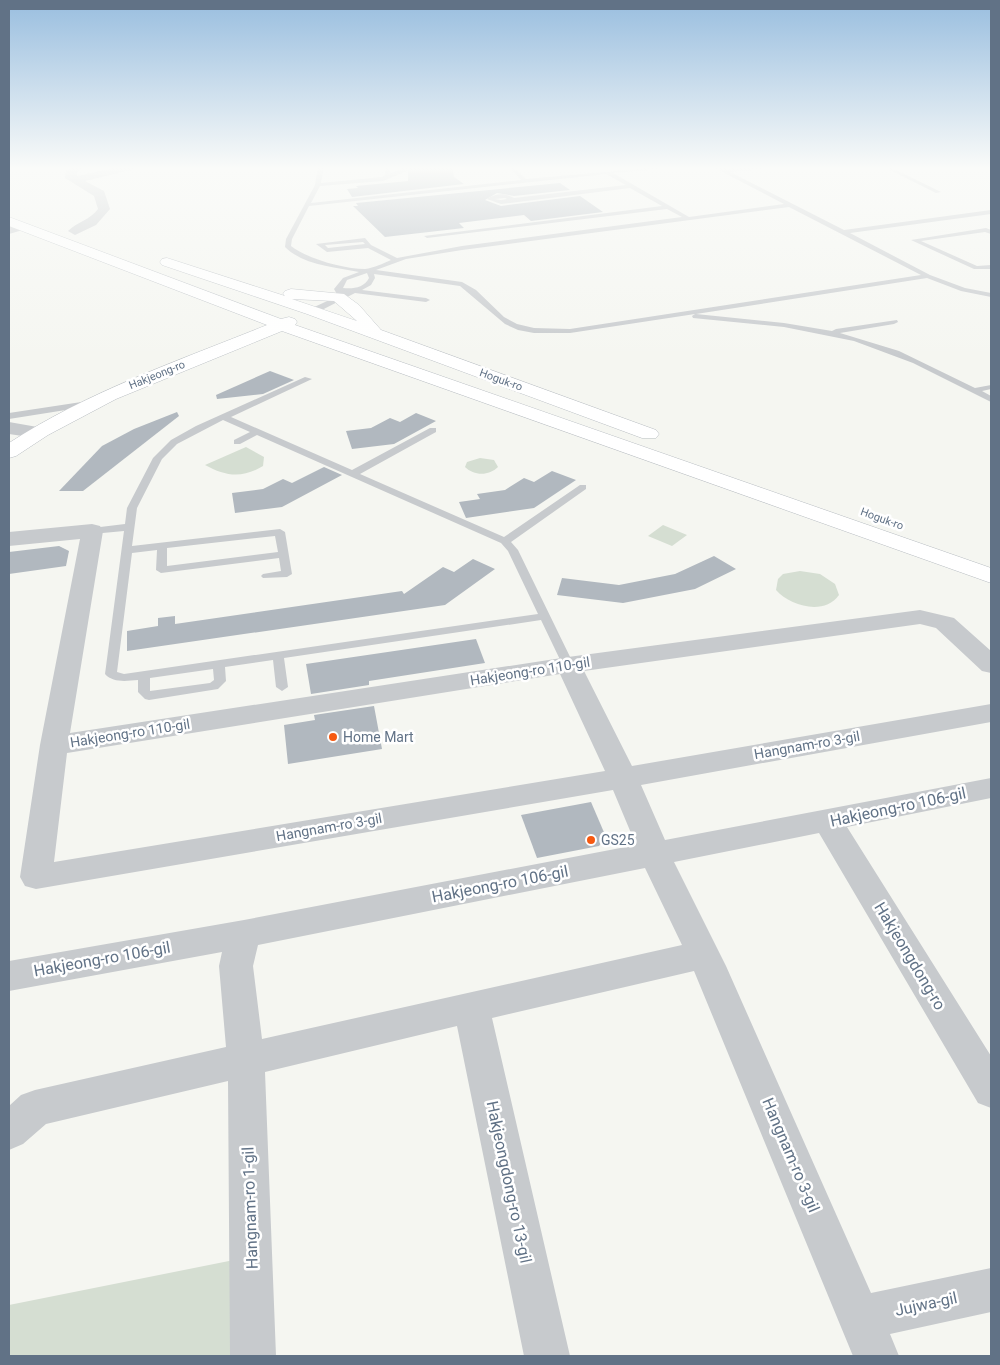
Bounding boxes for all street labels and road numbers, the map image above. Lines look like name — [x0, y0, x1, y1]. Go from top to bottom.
street label: Hakjeong-ro — [127, 358, 187, 392]
street label: Hoguk-ro — [478, 366, 524, 394]
street label: Hoguk-ro — [859, 505, 905, 533]
street label: Hakjeong-ro 110-gil — [469, 654, 591, 688]
street label: Hakjeong-ro 110-gil — [69, 716, 191, 750]
street label: Hangnam-ro 3-gil — [753, 728, 861, 762]
street label: Hakjeong-ro 106-gil — [828, 783, 968, 831]
street label: Hangnam-ro 3-gil — [275, 810, 383, 844]
street label: Hakjeong-ro 106-gil — [430, 861, 570, 907]
street label: Hakjeongdong-ro — [870, 899, 950, 1013]
street label: Hakjeong-ro 106-gil — [32, 938, 172, 980]
street label: Hangnam-ro 3-gil — [758, 1095, 824, 1215]
street label: Hakjeongdong-ro 13-gil — [483, 1099, 535, 1265]
street label: Hangnam-ro 1-gil — [238, 1146, 262, 1270]
street label: Jujwa-gil — [893, 1288, 959, 1320]

